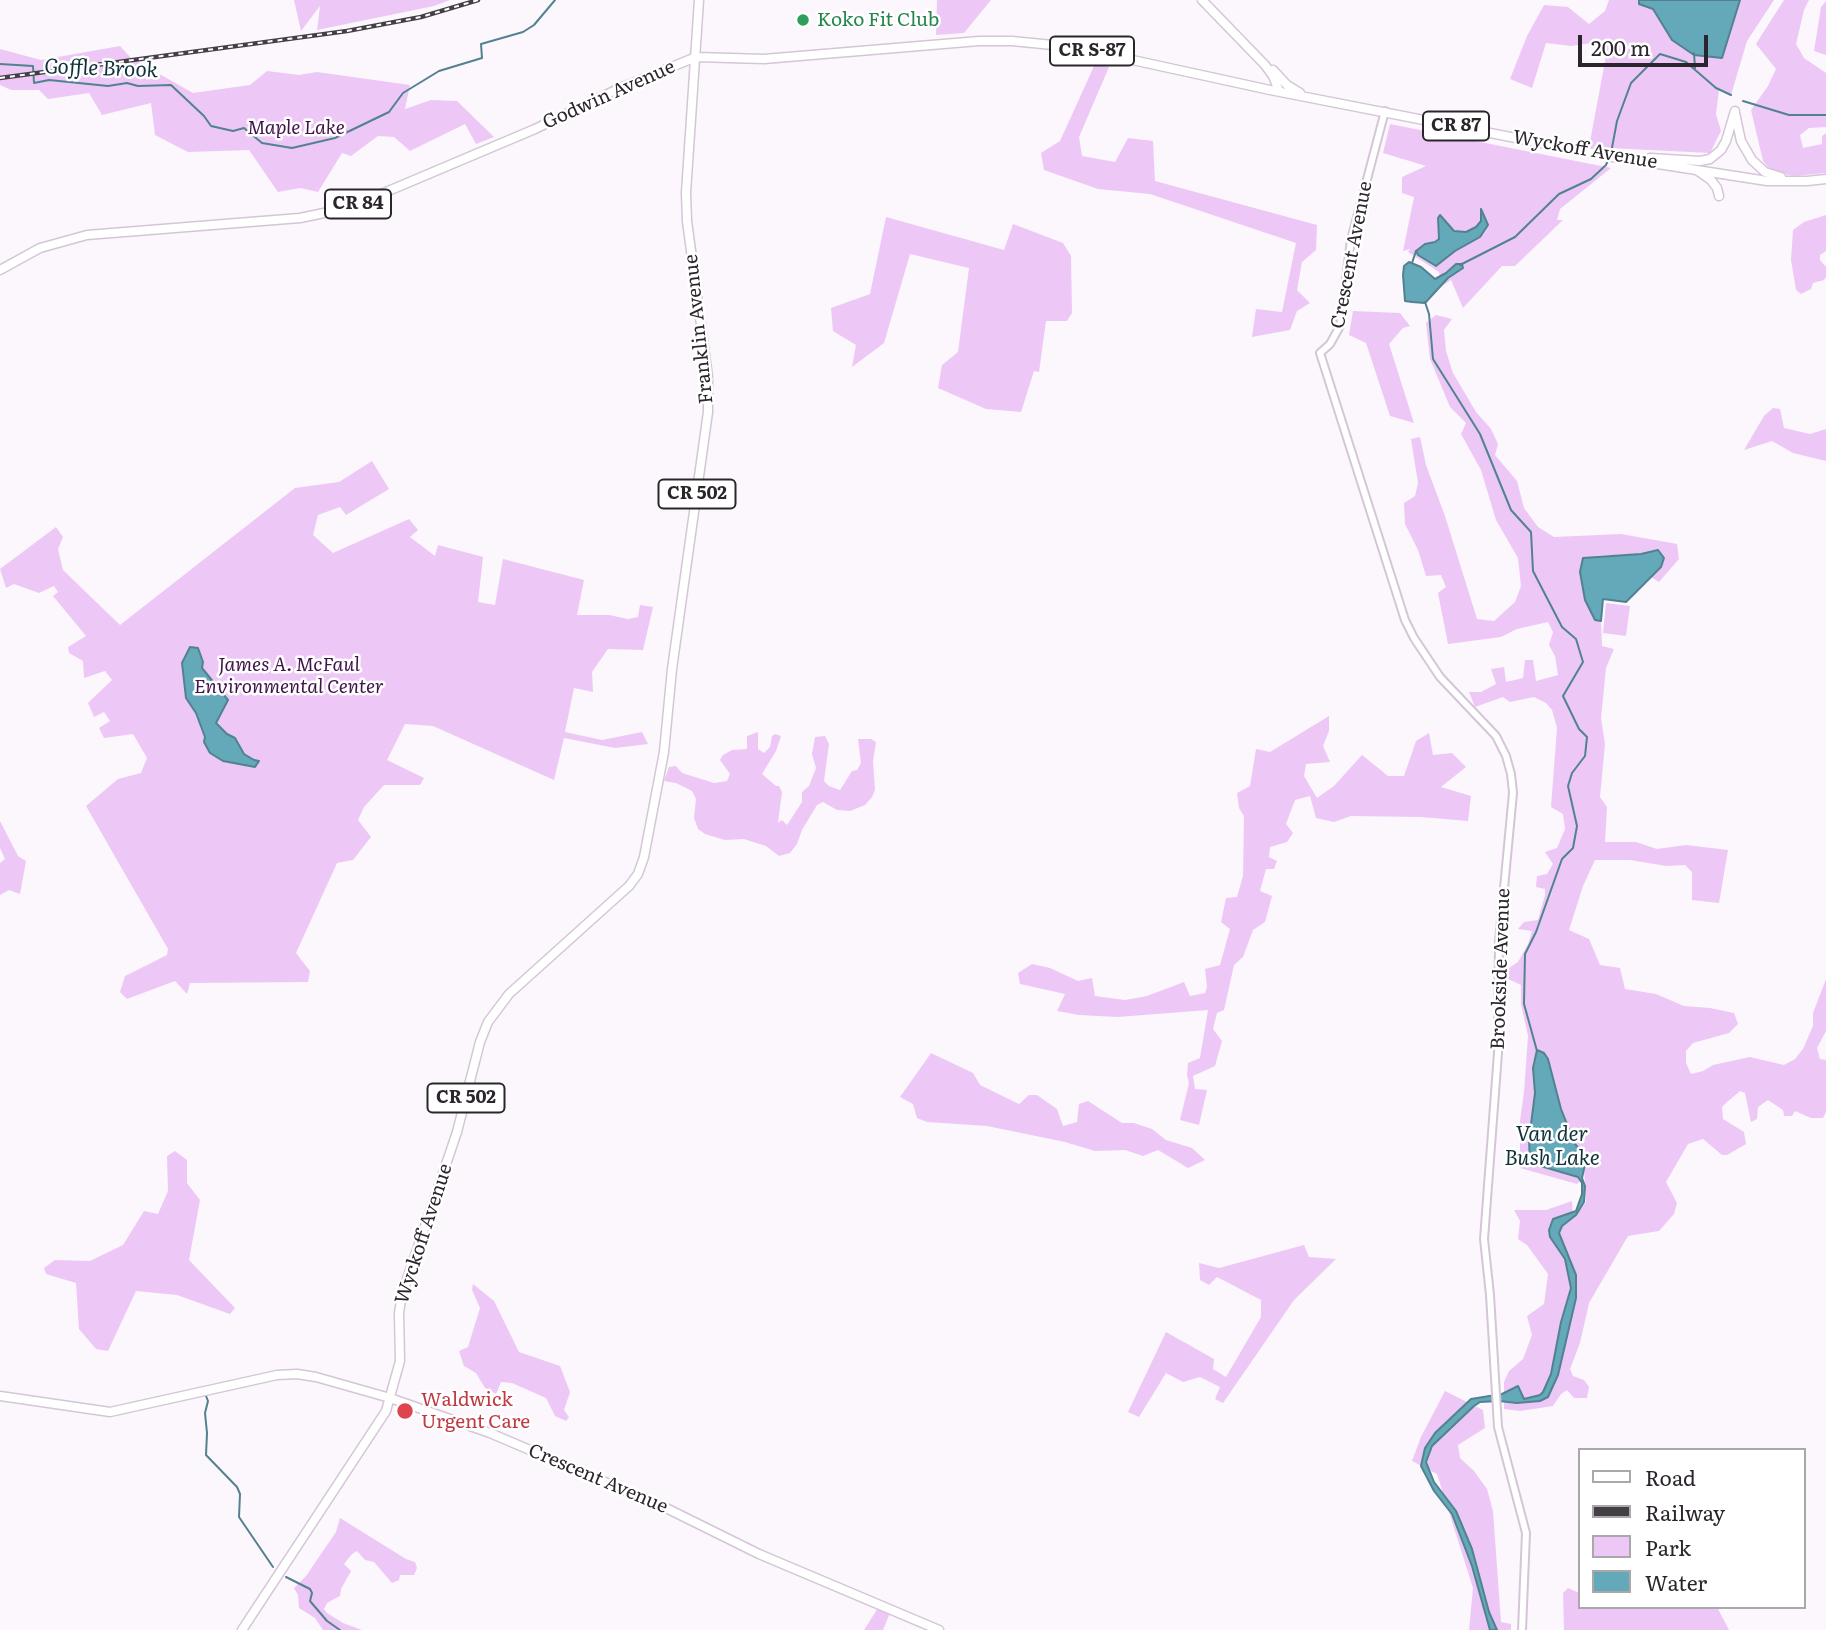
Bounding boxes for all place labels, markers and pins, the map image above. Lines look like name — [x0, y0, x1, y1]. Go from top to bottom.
place label: Koko Fit Club — [817, 9, 939, 31]
marker: Koko Fit Club — [795, 12, 811, 28]
place label: Waldwick Urgent Care — [421, 1389, 530, 1433]
marker: Waldwick Urgent Care — [395, 1401, 415, 1421]

